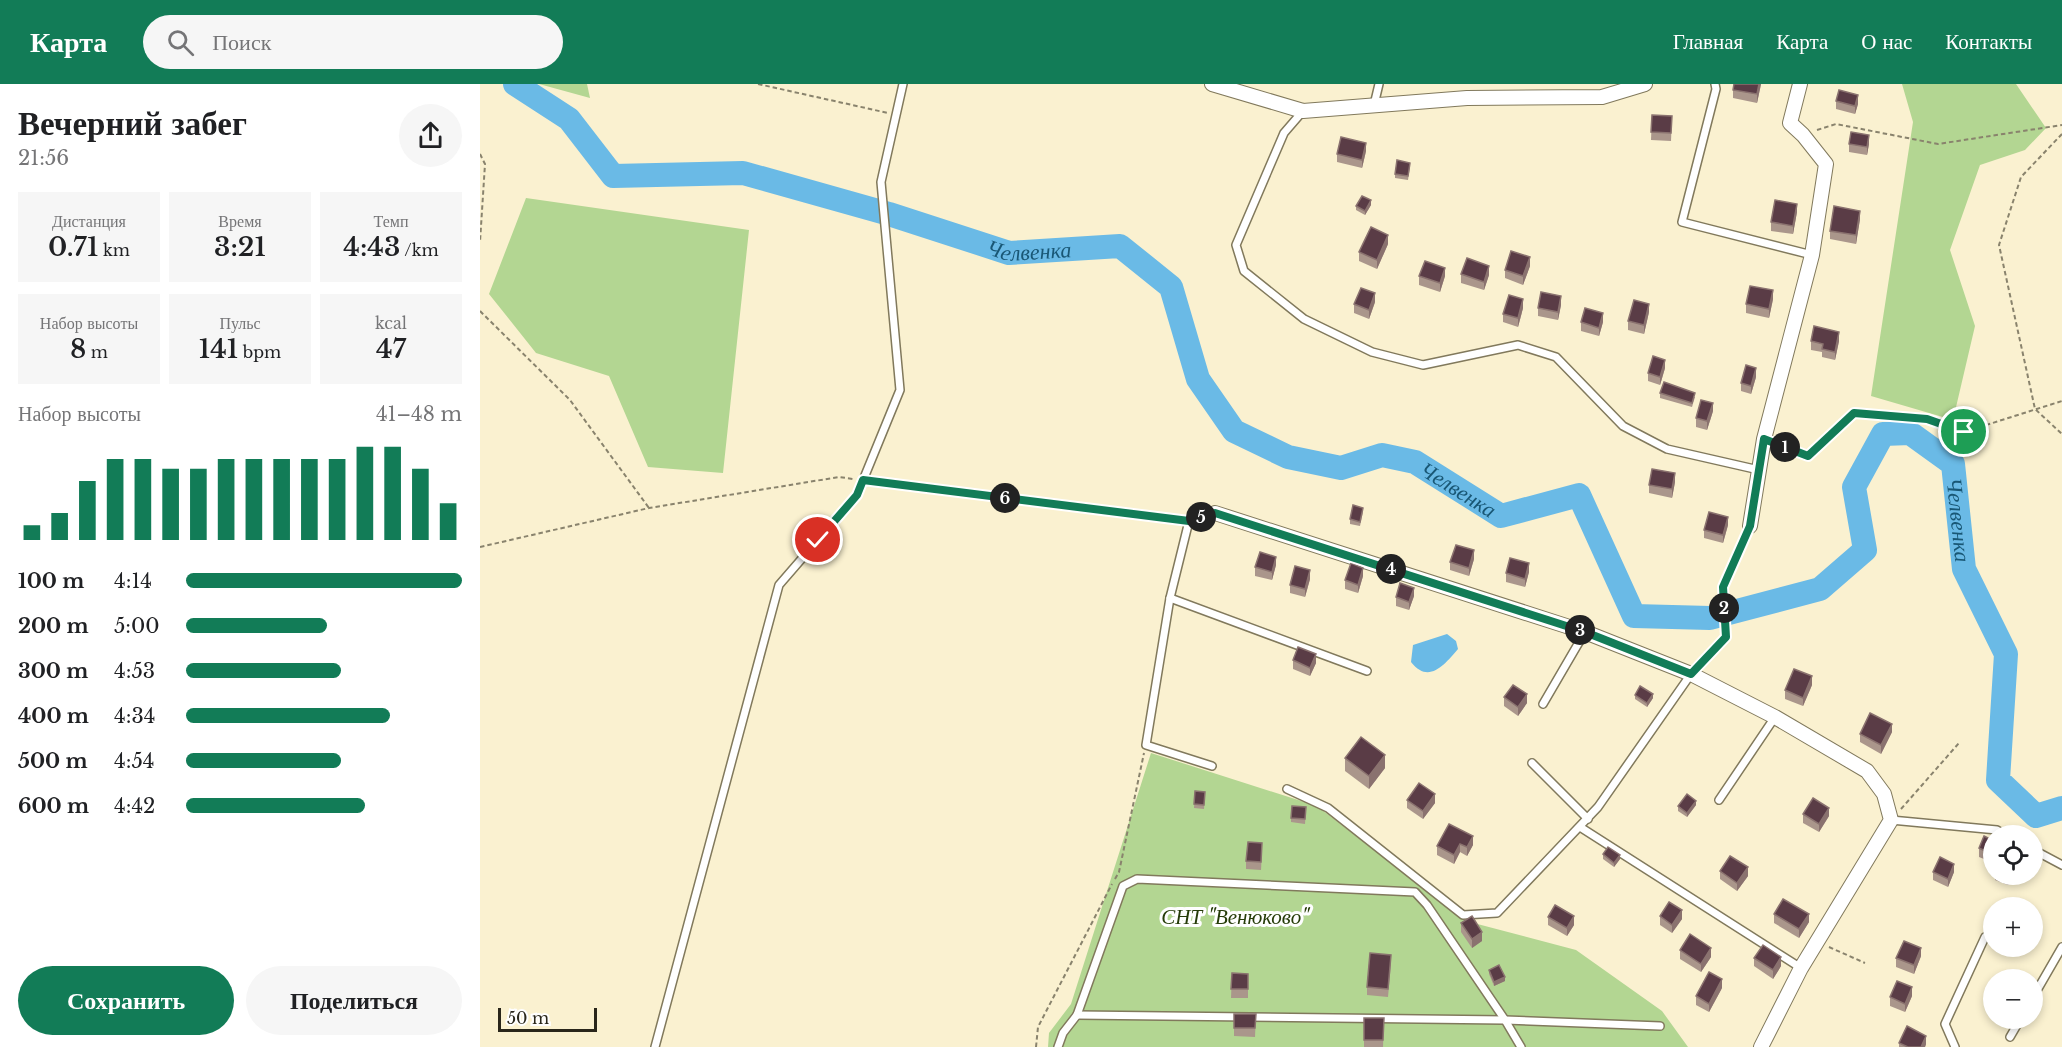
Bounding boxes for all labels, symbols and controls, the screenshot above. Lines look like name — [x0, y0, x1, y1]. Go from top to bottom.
search box — [143, 15, 563, 69]
text: Карта — [30, 25, 107, 60]
icon: search — [164, 26, 197, 59]
text: Поиск — [212, 29, 271, 56]
text: Главная — [1673, 29, 1743, 55]
text: Карта — [1776, 29, 1828, 55]
text: О нас — [1861, 29, 1912, 55]
text: Контакты — [1945, 29, 2032, 55]
text: Вечерний забег — [18, 103, 247, 144]
button: share — [399, 104, 462, 167]
text: 21:56 — [18, 146, 69, 170]
text: Дистанция — [52, 211, 126, 231]
text: Время — [218, 211, 262, 231]
text: Темп — [374, 211, 408, 231]
text: 0.71 — [48, 231, 98, 263]
text: 3:21 — [214, 231, 266, 263]
text: 4:43 — [343, 231, 400, 263]
water label: Челвенка — [983, 234, 1072, 267]
text: km — [98, 240, 130, 260]
text: /km — [400, 240, 439, 260]
text: Набор высоты — [40, 313, 138, 333]
text: Пульс — [219, 313, 261, 333]
text: kcal — [375, 313, 407, 333]
text: 8 — [70, 333, 86, 365]
text: 141 — [199, 333, 238, 365]
text: 47 — [376, 333, 406, 365]
text: m — [86, 342, 108, 362]
text: bpm — [238, 342, 281, 362]
text: Набор высоты — [18, 402, 141, 426]
text: 41–48 m — [376, 402, 462, 426]
pin — [1938, 406, 1989, 457]
icon: arrive — [1947, 415, 1980, 448]
pin: 1 — [1770, 432, 1800, 462]
text: 1 — [1782, 437, 1788, 457]
water label: Челвенка — [1415, 456, 1501, 524]
water label: Челвенка — [1941, 476, 1976, 564]
pin: 6 — [990, 483, 1020, 513]
text: 6 — [1000, 488, 1010, 508]
pin: 5 — [1186, 502, 1216, 532]
text: 5 — [1196, 507, 1206, 527]
pin — [792, 514, 843, 565]
icon: check — [801, 523, 834, 556]
pin: 4 — [1376, 554, 1406, 584]
text: 4 — [1386, 559, 1396, 579]
text: 100 m — [18, 569, 84, 593]
text: 4:14 — [114, 569, 152, 593]
pin: 2 — [1709, 593, 1739, 623]
text: 2 — [1719, 598, 1729, 618]
text: 200 m — [18, 614, 89, 638]
text: 5:00 — [114, 614, 160, 638]
pin: 3 — [1565, 615, 1595, 645]
text: 3 — [1575, 620, 1585, 640]
text: 300 m — [18, 659, 88, 683]
text: 4:53 — [114, 659, 155, 683]
text: 400 m — [18, 704, 89, 728]
text: 4:34 — [114, 704, 155, 728]
text: 500 m — [18, 749, 88, 773]
text: 4:54 — [114, 749, 154, 773]
text: 600 m — [18, 794, 89, 818]
text: 4:42 — [114, 794, 155, 818]
map controls — [1983, 825, 2043, 1029]
button: locate — [1983, 825, 2043, 885]
button: + — [1983, 897, 2043, 957]
park label: СНТ "Венюково" — [1161, 904, 1310, 930]
button: Сохранить — [18, 966, 234, 1035]
button: Поделиться — [246, 966, 462, 1035]
button: − — [1983, 969, 2043, 1029]
scale bar — [498, 1005, 597, 1032]
text: 50 m — [507, 1008, 549, 1028]

